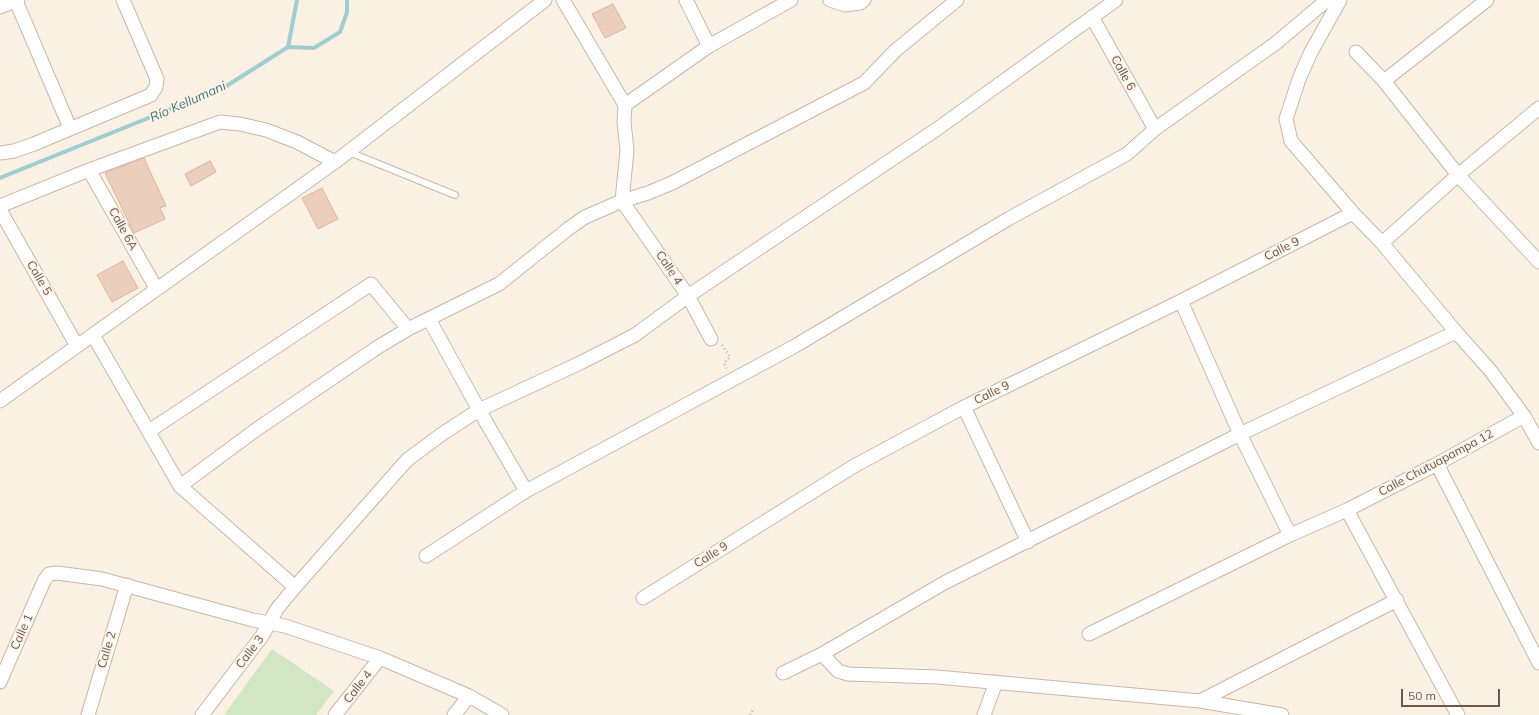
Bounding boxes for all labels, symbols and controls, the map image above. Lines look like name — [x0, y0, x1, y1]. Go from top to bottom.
street label: Calle 6 — [1108, 53, 1138, 93]
water label: Río Kellumani — [148, 78, 228, 126]
street label: Calle 6A — [105, 205, 141, 253]
street label: Calle 9 — [1262, 234, 1302, 264]
street label: Calle 4 — [652, 248, 686, 288]
street label: Calle 5 — [23, 258, 55, 298]
street label: Calle 9 — [972, 378, 1012, 408]
street label: Calle Chutuapampa 12 — [1376, 427, 1496, 499]
street label: Calle 9 — [691, 539, 731, 571]
street label: Calle 1 — [8, 612, 36, 652]
street label: Calle 2 — [95, 630, 119, 670]
street label: Calle 3 — [233, 633, 267, 671]
street label: Calle 4 — [341, 668, 375, 706]
scale bar — [1403, 681, 1502, 707]
text: 50 m — [1408, 688, 1436, 703]

